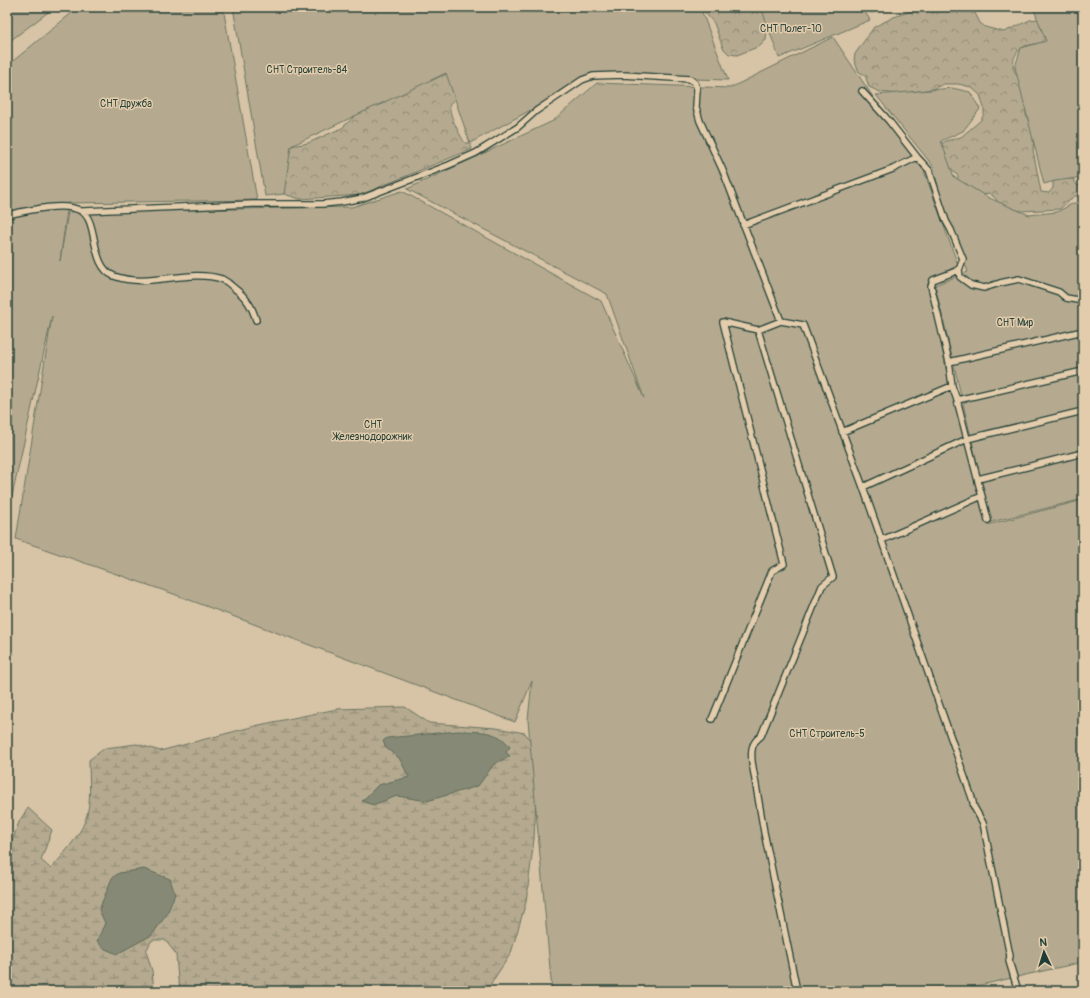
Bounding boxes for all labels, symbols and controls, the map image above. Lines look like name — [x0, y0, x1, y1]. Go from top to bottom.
park label: СНТ Полет-10 — [760, 23, 822, 35]
park label: СНТ Строитель-84 — [267, 64, 348, 76]
park label: СНТ Дружба — [100, 98, 152, 110]
park label: СНТ Мир — [997, 317, 1034, 329]
park label: СНТ Железнодорожник — [332, 419, 412, 443]
park label: СНТ Строитель-5 — [789, 728, 865, 740]
north arrow — [1024, 932, 1064, 972]
text: N — [1039, 936, 1048, 949]

